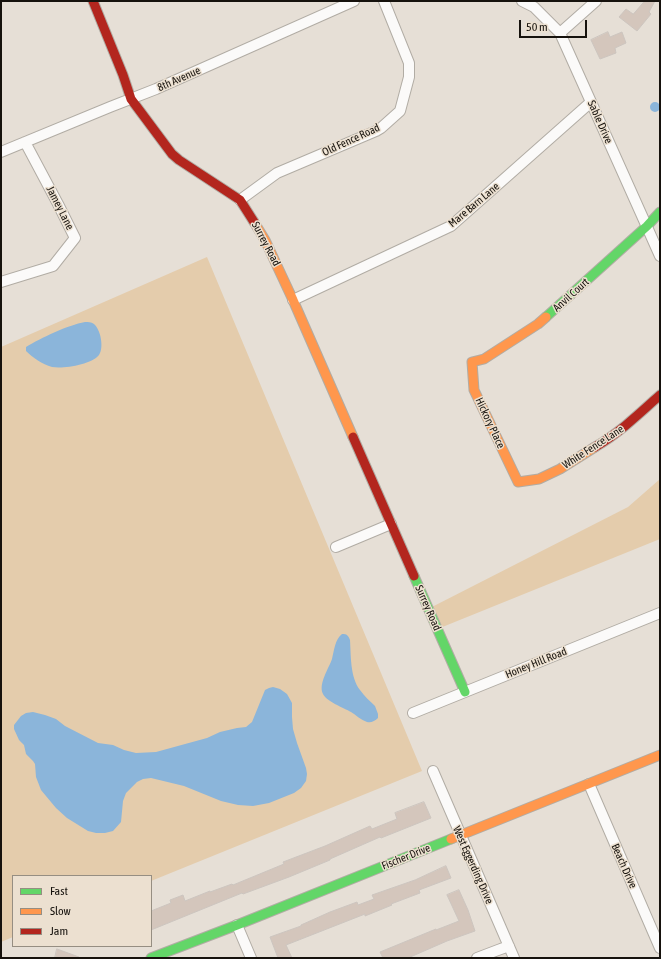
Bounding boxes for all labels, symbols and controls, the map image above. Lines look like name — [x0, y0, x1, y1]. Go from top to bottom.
scale bar — [521, 12, 589, 38]
text: 50 m — [526, 20, 548, 34]
street label: 8th Avenue — [155, 64, 203, 94]
street label: Sable Drive — [585, 98, 615, 146]
street label: Old Fence Road — [320, 121, 382, 159]
street label: Mare Barn Lane — [446, 180, 502, 230]
street label: Jamey Lane — [43, 184, 77, 232]
street label: Surrey Road — [249, 220, 283, 268]
street label: Anvil Court — [550, 275, 592, 315]
street label: Hickory Place — [472, 395, 508, 451]
street label: White Fence Lane — [560, 422, 626, 472]
street label: Surrey Road — [412, 583, 444, 633]
street label: Honey Hill Road — [503, 645, 569, 681]
street label: West Eggerding Drive — [450, 824, 496, 906]
street label: Fischer Drive — [380, 841, 432, 873]
street label: Beach Drive — [608, 842, 640, 890]
legend — [12, 875, 152, 947]
text: Fast — [50, 884, 68, 898]
text: Slow — [50, 904, 71, 918]
text: Jam — [50, 924, 68, 938]

